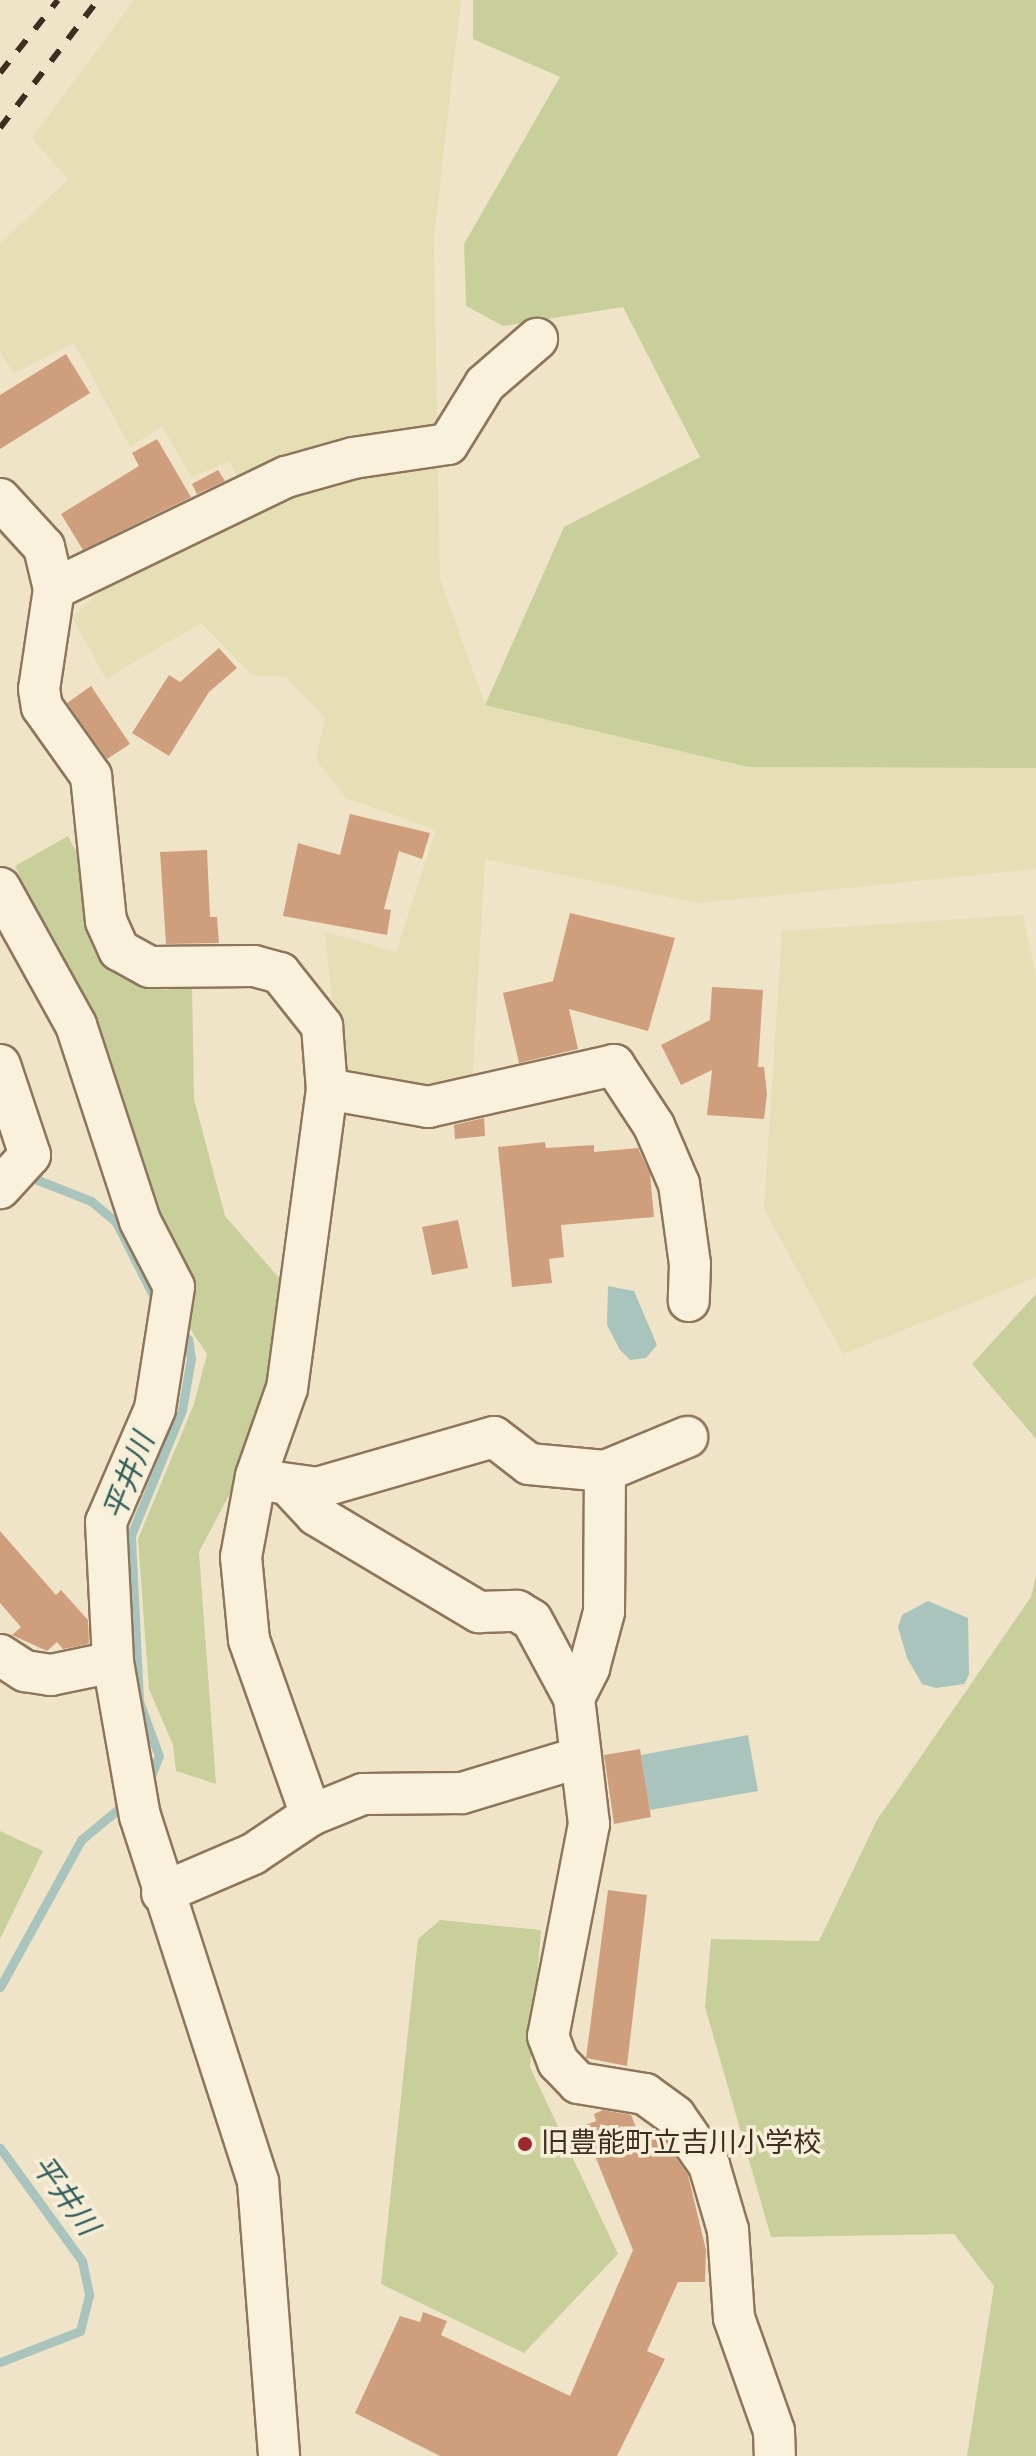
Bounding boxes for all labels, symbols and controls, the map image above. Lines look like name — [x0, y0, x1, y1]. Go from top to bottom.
water label: 平井川 — [97, 1429, 163, 1525]
place label: 旧豊能町立吉川小学校 — [541, 2127, 821, 2161]
marker: 旧豊能町立吉川小学校 — [516, 2135, 534, 2153]
water label: 平井川 — [23, 2149, 105, 2243]

